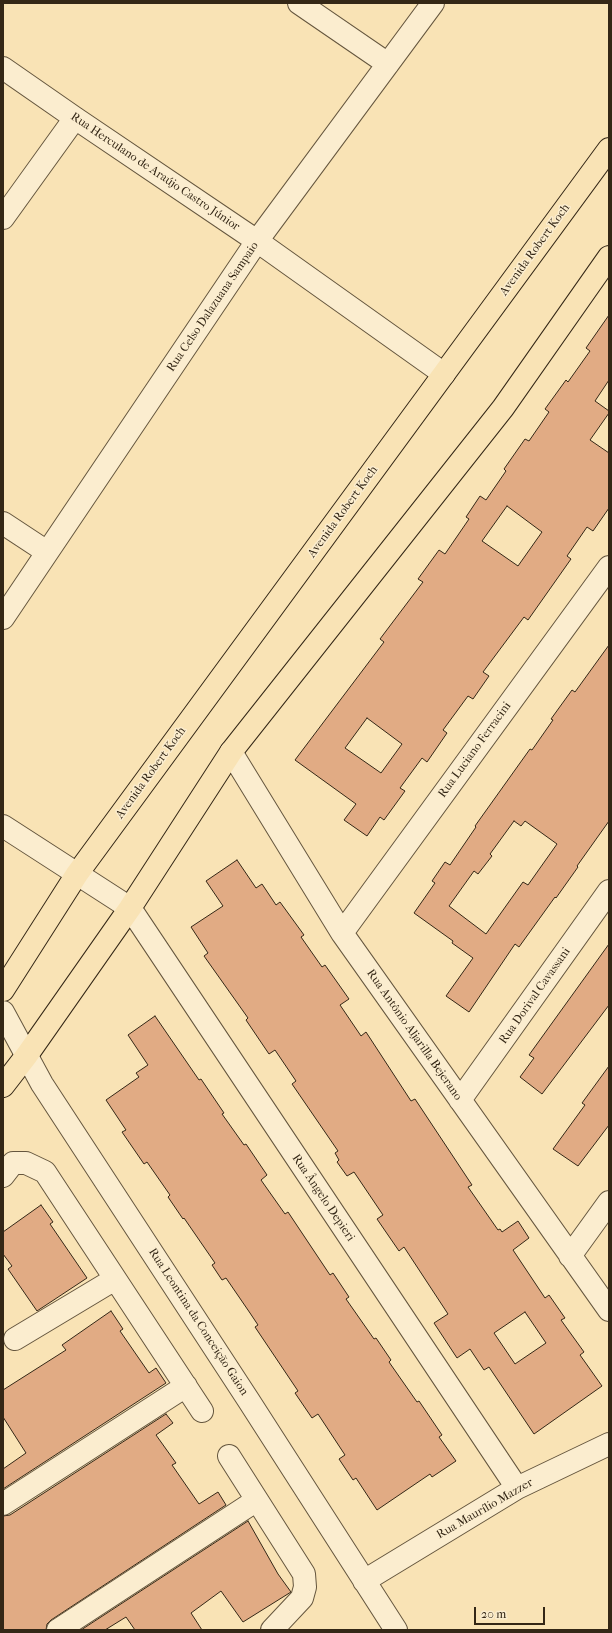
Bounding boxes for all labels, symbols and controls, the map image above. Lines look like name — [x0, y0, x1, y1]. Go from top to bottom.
street label: Rua Herculano de Araújo Castro Júnior — [68, 110, 242, 234]
street label: Avenida Robert Koch — [497, 201, 573, 299]
street label: Rua Celso Dalazuana Sampaio — [164, 239, 262, 375]
street label: Avenida Robert Koch — [305, 463, 381, 561]
street label: Rua Luciano Ferracini — [435, 699, 515, 801]
street label: Avenida Robert Koch — [113, 724, 189, 822]
street label: Rua Dorival Cavassani — [496, 945, 574, 1047]
street label: Rua Antônio Aljarilla Bejerano — [363, 967, 465, 1103]
street label: Rua Ângelo Depieri — [289, 1152, 357, 1244]
street label: Rua Leontina da Conceição Gaion — [145, 1246, 251, 1398]
street label: Rua Maurílio Mazzer — [434, 1476, 536, 1542]
scale bar — [476, 1599, 547, 1625]
text: 20 m — [481, 1607, 506, 1621]

